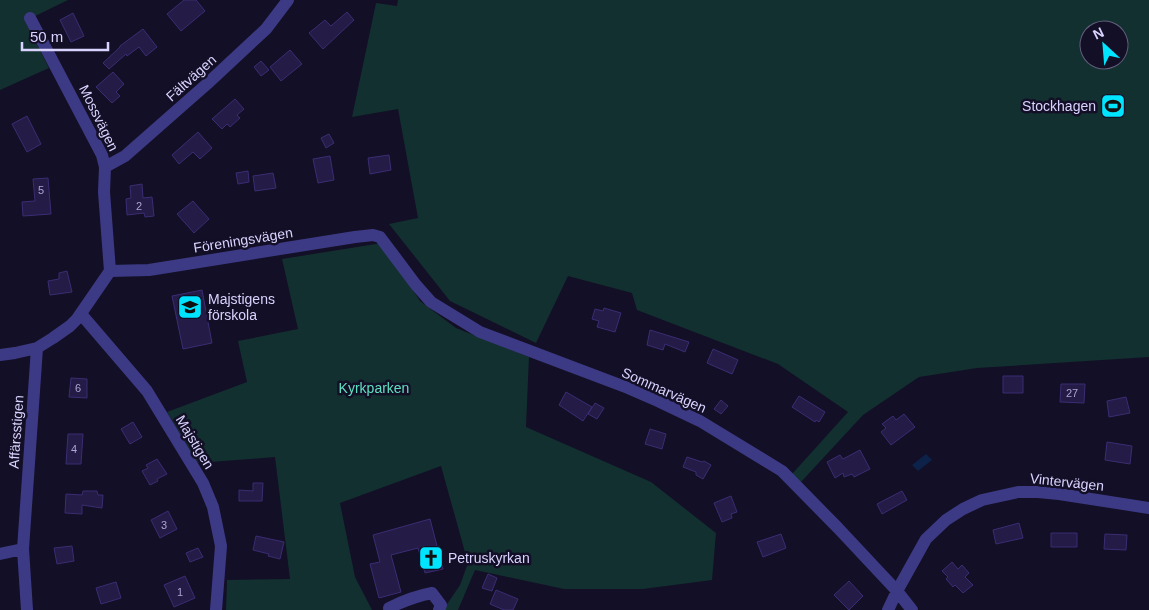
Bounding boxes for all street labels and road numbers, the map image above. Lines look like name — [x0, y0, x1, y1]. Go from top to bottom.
street label: Fältvägen — [163, 51, 219, 105]
street label: Mossvägen — [76, 82, 122, 154]
street label: Föreningsvägen — [192, 224, 294, 256]
street label: Sommarvägen — [619, 364, 709, 416]
street label: Affärsstigen — [5, 395, 27, 469]
street label: Majstigen — [173, 412, 217, 472]
street label: Vintervägen — [1029, 470, 1105, 494]

